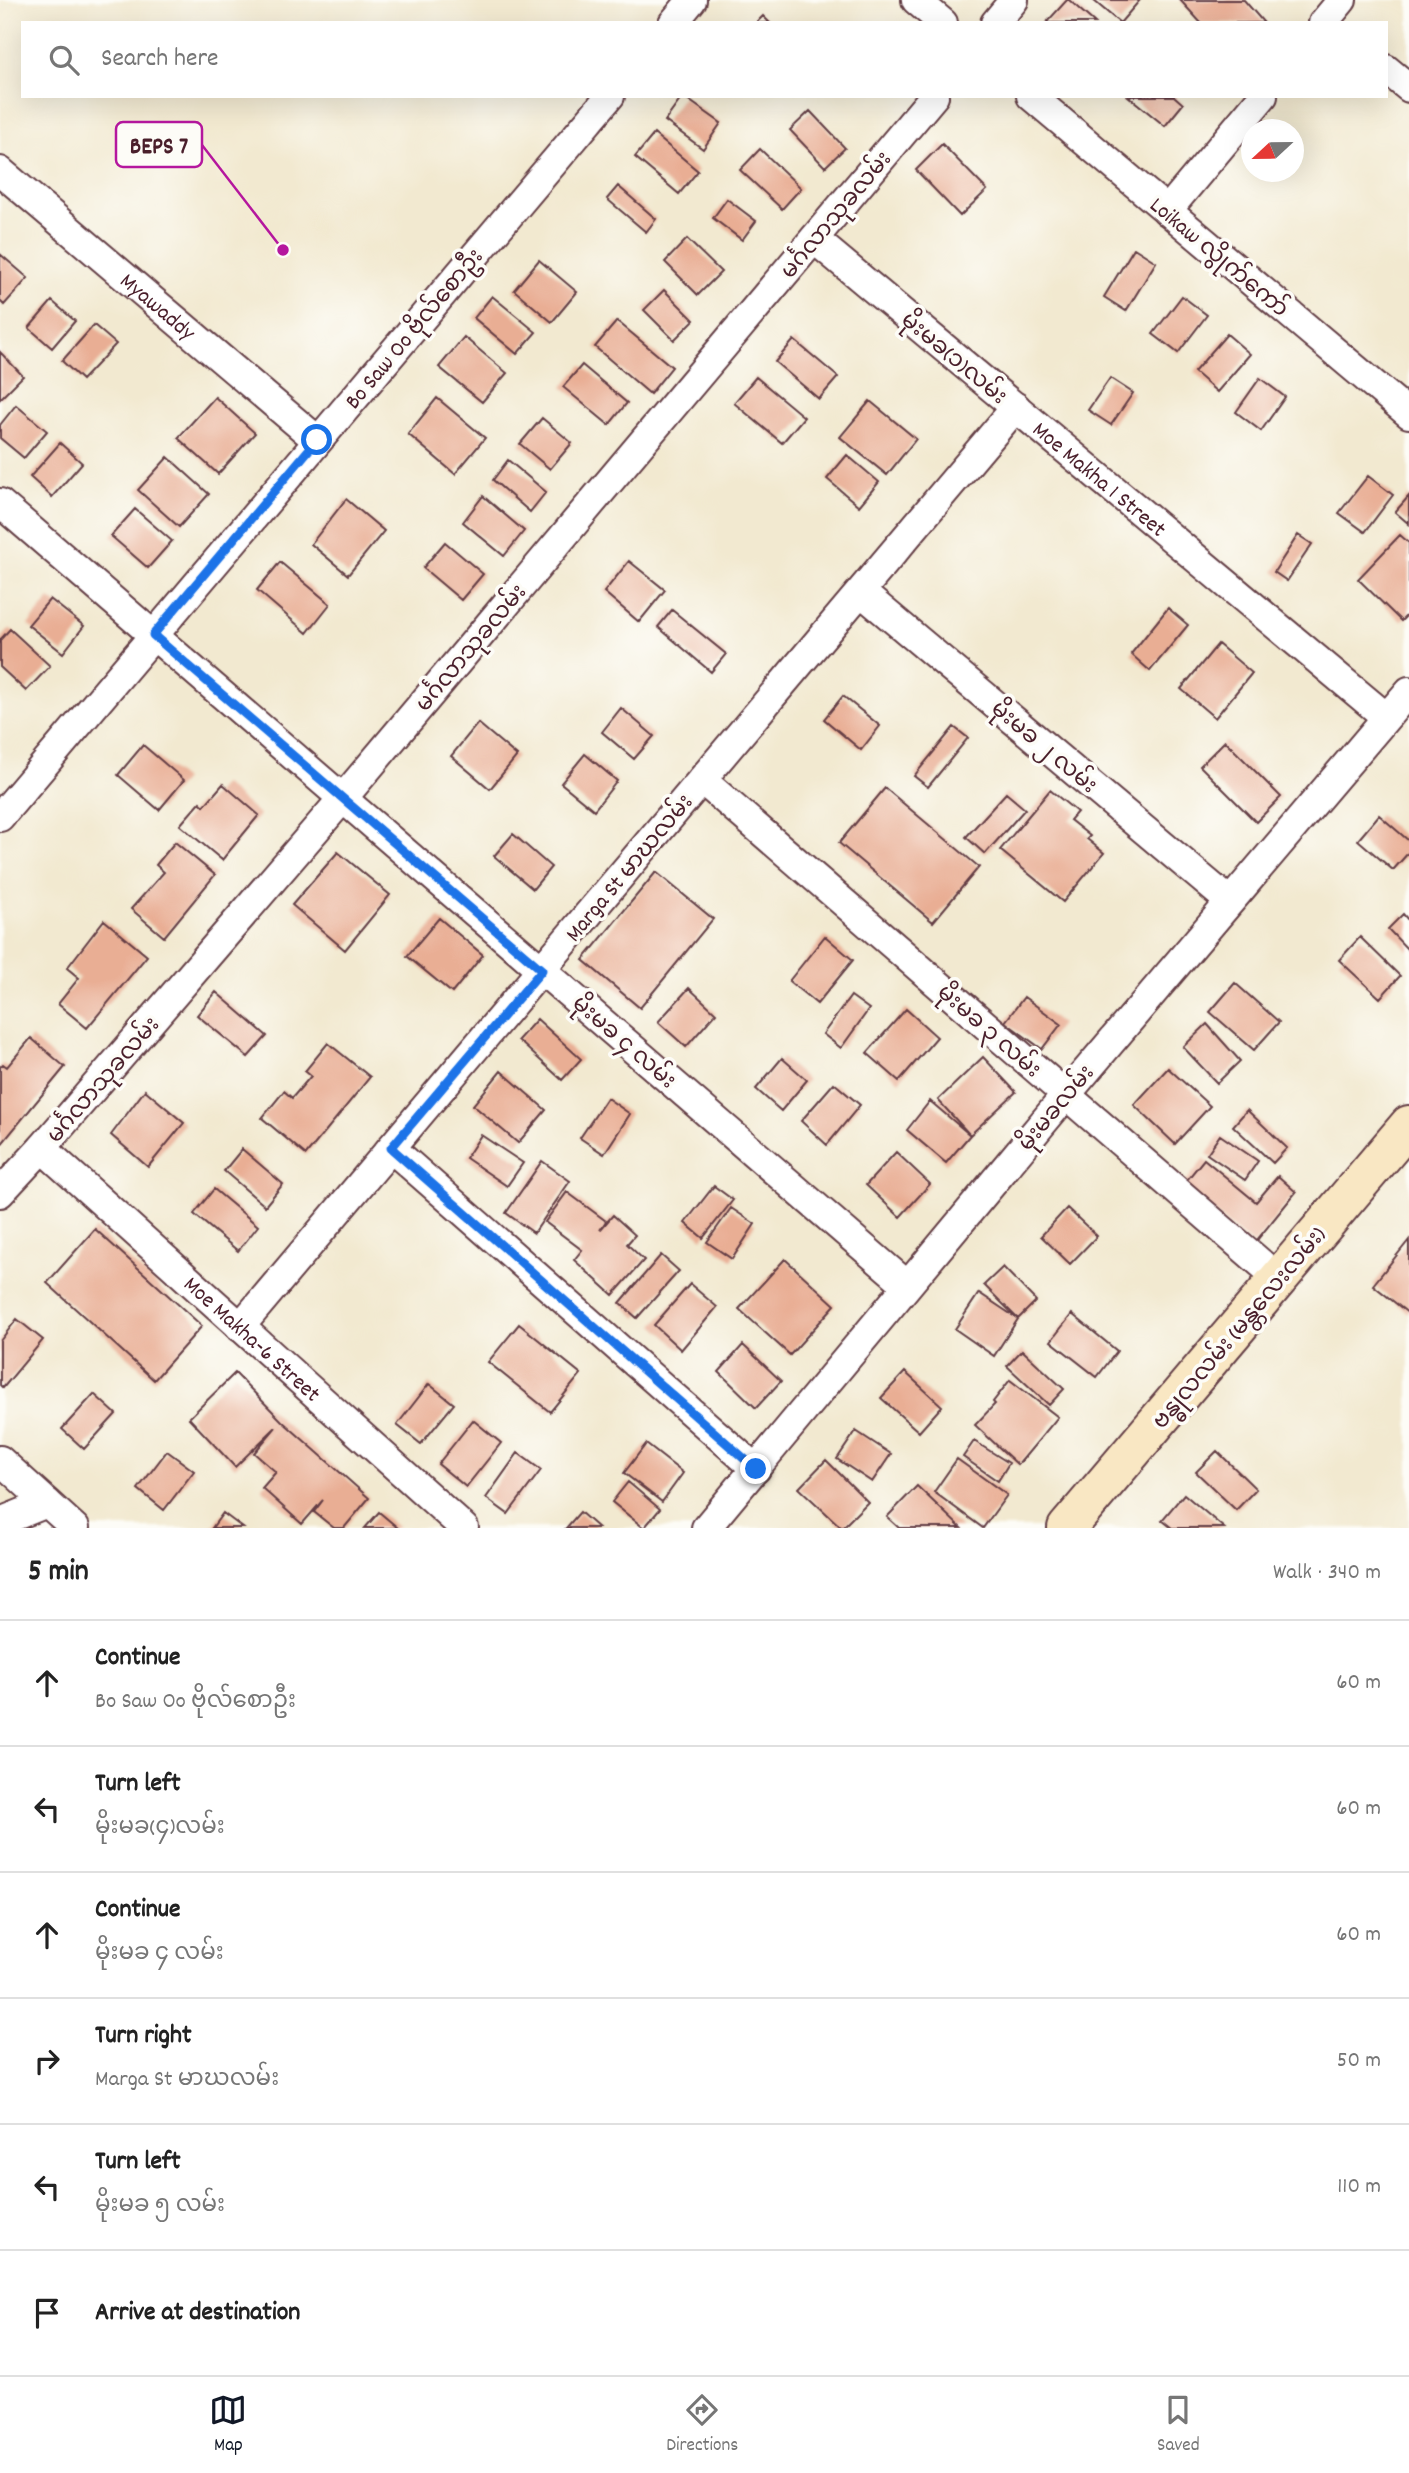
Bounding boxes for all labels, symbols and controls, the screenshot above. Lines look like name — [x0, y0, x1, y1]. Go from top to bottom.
search box — [21, 21, 1388, 98]
icon: search — [45, 41, 83, 79]
text: Search here — [101, 41, 219, 78]
north arrow — [1241, 119, 1304, 182]
callout: BEPS 7 — [116, 122, 202, 167]
text: BEPS 7 — [130, 131, 188, 165]
street label: မင်္ဂလာသုခလမ်း — [772, 143, 901, 287]
street label: Loikaw လွိုက်ကော် — [1141, 188, 1296, 327]
street label: Bo Saw Oo ဗိုလ်စောဦး — [336, 241, 493, 418]
street label: Myawaddy — [111, 267, 202, 350]
street label: မိုးမခ(၁)လမ်း — [892, 303, 1015, 414]
street label: Moe Makha 1 Street — [1024, 415, 1172, 547]
route start — [301, 424, 332, 455]
street label: မင်္ဂလာသုခလမ်း — [407, 576, 536, 720]
street label: မိုးမခ ၂ လမ်း — [982, 692, 1105, 803]
street label: Marga St မာဃလမ်း — [557, 786, 702, 950]
street label: မိုးမခ ၃ လမ်း — [928, 976, 1049, 1087]
street label: မိုးမခ ၄ လမ်း — [563, 987, 684, 1098]
street label: မင်္ဂလာသုခလမ်း — [38, 1009, 169, 1152]
street label: မိုးမခလမ်း — [1009, 1057, 1104, 1160]
street label: ဗန္ဓုလလမ်း (မန္တလေးလမ်း) — [1144, 1219, 1336, 1438]
street label: Moe Makha-6 Street — [175, 1270, 327, 1411]
route end — [740, 1453, 771, 1484]
text: 5 min — [28, 1552, 89, 1595]
text: Walk · 340 m — [1273, 1557, 1381, 1590]
text: Continue — [95, 1640, 180, 1677]
icon: ahead — [28, 1664, 66, 1702]
text: 60 m — [1336, 1667, 1381, 1700]
text: Bo Saw Oo ဗိုလ်စောဦး — [95, 1686, 296, 1719]
text: Turn left — [95, 1766, 181, 1803]
icon: left — [28, 1790, 66, 1828]
text: 60 m — [1336, 1793, 1381, 1826]
text: မိုးမခ(၄)လမ်း — [95, 1812, 225, 1845]
text: Continue — [95, 1892, 180, 1929]
icon: ahead — [28, 1916, 66, 1954]
text: 60 m — [1336, 1919, 1381, 1952]
text: မိုးမခ ၄ လမ်း — [95, 1938, 224, 1971]
text: Turn right — [95, 2018, 192, 2055]
icon: right — [28, 2042, 66, 2080]
text: 50 m — [1337, 2045, 1381, 2078]
text: Marga St မာဃလမ်း — [95, 2064, 279, 2097]
text: Turn left — [95, 2144, 181, 2181]
icon: left — [28, 2168, 66, 2206]
text: 110 m — [1337, 2171, 1381, 2204]
text: မိုးမခ ၅ လမ်း — [95, 2190, 225, 2223]
icon: arrive — [28, 2294, 66, 2332]
text: Arrive at destination — [95, 2295, 300, 2332]
tab: Map — [209, 2391, 247, 2460]
tab: Directions — [666, 2391, 738, 2460]
tab: Saved — [1157, 2391, 1200, 2460]

